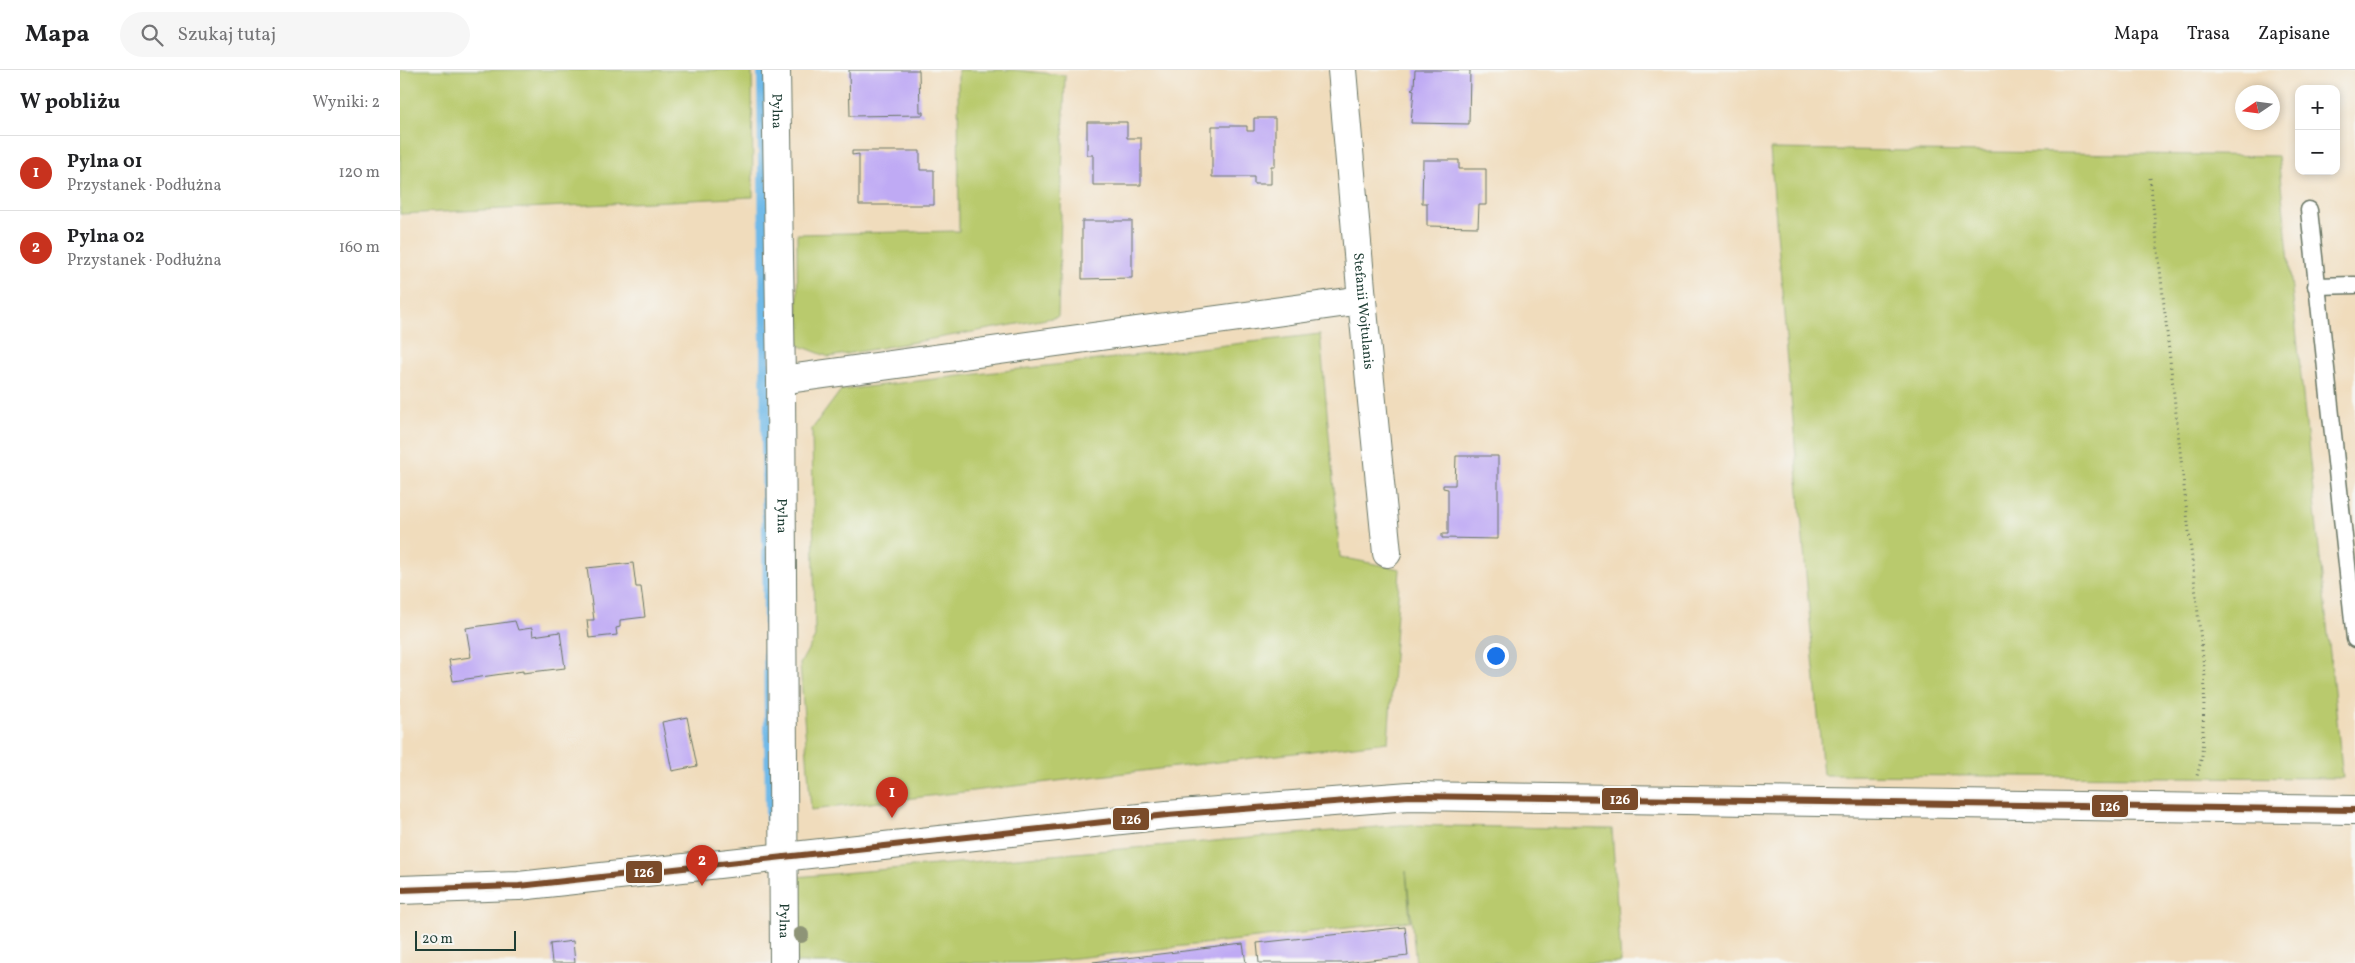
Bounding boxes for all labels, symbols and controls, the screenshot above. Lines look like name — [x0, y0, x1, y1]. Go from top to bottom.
search box — [120, 12, 470, 57]
text: Mapa — [25, 18, 90, 52]
icon: search — [138, 21, 166, 49]
text: Szukaj tutaj — [178, 22, 276, 48]
text: Mapa — [2114, 22, 2159, 47]
text: Trasa — [2187, 22, 2230, 47]
text: Zapisane — [2258, 22, 2330, 47]
north arrow — [2235, 85, 2280, 130]
map controls — [2295, 85, 2340, 175]
button: + — [2295, 85, 2340, 130]
text: W pobliżu — [20, 88, 120, 117]
text: Wyniki: 2 — [312, 92, 380, 114]
street label: Pylna — [767, 93, 786, 129]
button: − — [2295, 130, 2340, 175]
text: Pylna 01 — [67, 149, 142, 175]
text: 1 — [33, 162, 39, 184]
text: 120 m — [338, 162, 380, 184]
text: Przystanek · Podłużna — [67, 175, 221, 197]
text: Pylna 02 — [67, 224, 145, 250]
text: 2 — [32, 237, 40, 259]
text: 160 m — [339, 237, 380, 259]
text: Przystanek · Podłużna — [67, 250, 221, 272]
street label: Stefanii Wojtulanis — [1348, 252, 1378, 370]
street label: Pylna — [772, 498, 791, 534]
your location — [1483, 643, 1509, 669]
pin: 1 — [876, 777, 908, 818]
line badge: 126 — [1601, 787, 1639, 811]
text: 126 — [1610, 791, 1631, 810]
line badge: 126 — [2091, 794, 2129, 818]
text: 126 — [2100, 798, 2121, 817]
line badge: 126 — [1112, 807, 1150, 831]
text: 126 — [1121, 811, 1142, 830]
pin: 2 — [686, 845, 718, 886]
line badge: 126 — [625, 860, 663, 884]
text: 126 — [634, 864, 655, 883]
street label: Pylna — [774, 903, 793, 939]
scale bar — [415, 928, 516, 951]
text: 20 m — [422, 930, 453, 949]

